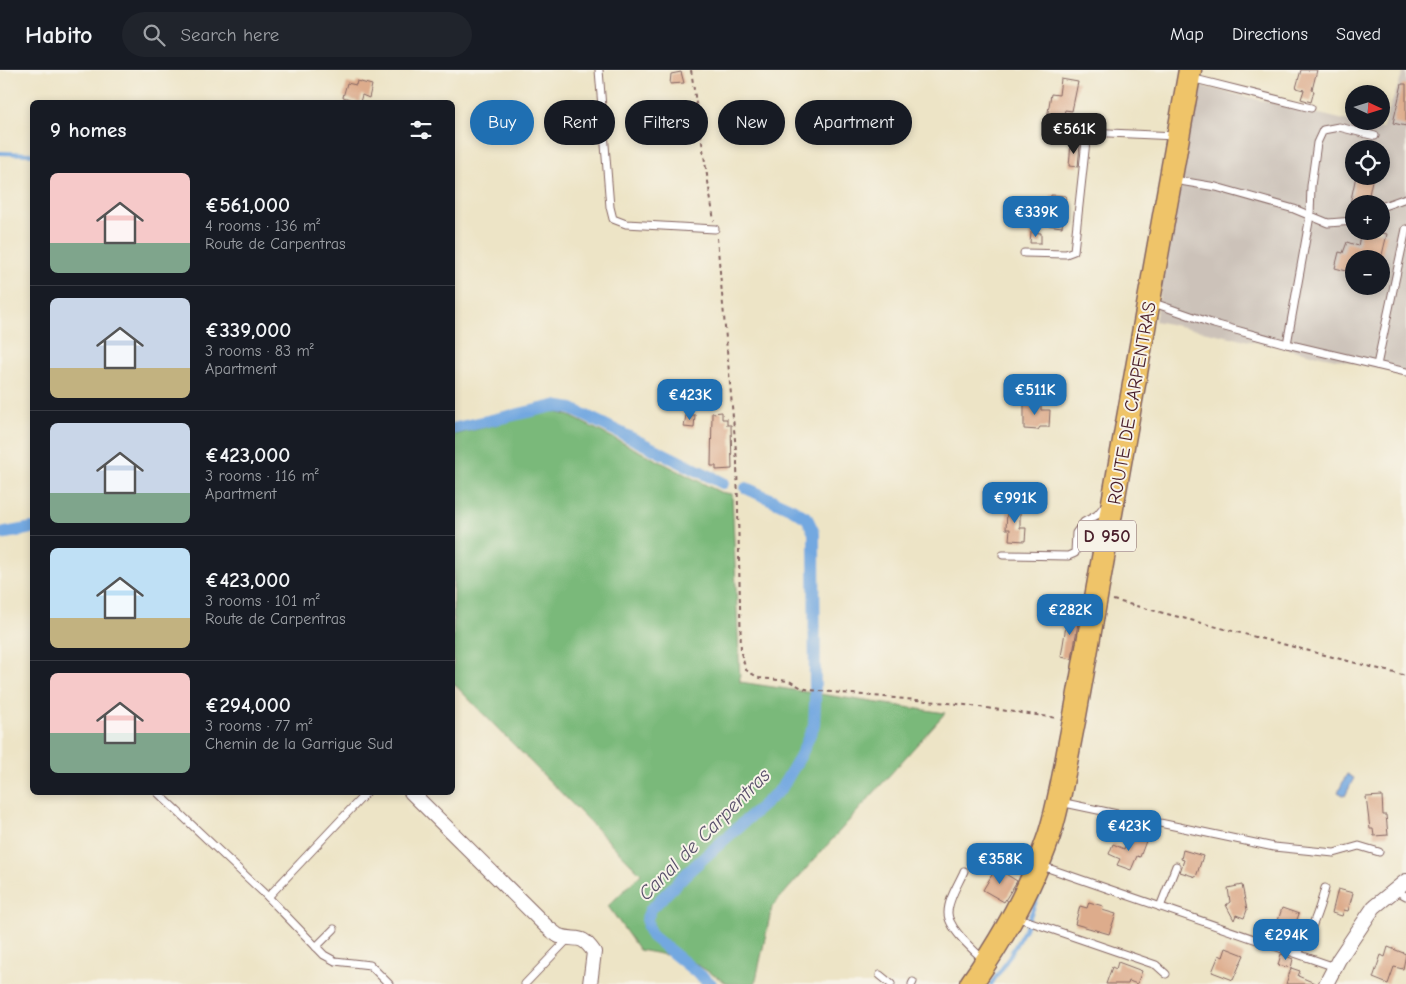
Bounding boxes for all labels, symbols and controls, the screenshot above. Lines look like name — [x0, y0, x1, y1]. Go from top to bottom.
search box — [122, 12, 472, 57]
text: Habito — [25, 21, 92, 49]
icon: search — [140, 21, 168, 49]
text: Search here — [180, 24, 279, 46]
text: Map — [1170, 24, 1204, 45]
text: Directions — [1232, 24, 1308, 45]
text: Saved — [1336, 24, 1381, 45]
north arrow — [1345, 85, 1390, 130]
map controls — [1345, 85, 1390, 295]
chip: Buy — [470, 100, 534, 145]
chip: Rent — [544, 100, 615, 145]
chip: Filters — [625, 100, 708, 145]
chip: New — [718, 100, 785, 145]
chip: Apartment — [795, 100, 912, 145]
pin: €561K — [1039, 112, 1109, 155]
icon: filters — [407, 116, 435, 144]
text: 9 homes — [50, 118, 126, 142]
text: €561K — [1052, 120, 1096, 138]
button: locate — [1345, 140, 1390, 185]
icon: home — [90, 193, 150, 253]
text: €561,000 — [205, 193, 290, 217]
button: + — [1345, 195, 1390, 240]
pin: €339K — [1001, 196, 1071, 238]
text: €339K — [1014, 203, 1058, 221]
text: 4 rooms · 136 m² — [205, 217, 320, 235]
text: Route de Carpentras — [205, 235, 346, 253]
button: − — [1345, 250, 1390, 295]
street label: ROUTE DE CARPENTRAS — [1103, 300, 1161, 506]
icon: home — [90, 318, 150, 378]
text: €339,000 — [205, 318, 291, 342]
text: 3 rooms · 83 m² — [205, 342, 314, 360]
text: Apartment — [205, 360, 277, 378]
pin: €511K — [1000, 374, 1070, 416]
pin: €423K — [655, 378, 725, 421]
text: €511K — [1014, 381, 1056, 399]
text: €423K — [668, 386, 712, 404]
icon: home — [90, 443, 150, 503]
text: €423,000 — [205, 443, 290, 467]
text: 3 rooms · 116 m² — [205, 467, 319, 485]
pin: €991K — [980, 482, 1050, 524]
text: Apartment — [205, 485, 277, 503]
text: €991K — [993, 489, 1037, 507]
road number: D 950 — [1078, 521, 1136, 552]
icon: home — [90, 568, 150, 628]
text: €423,000 — [205, 568, 290, 592]
text: 3 rooms · 101 m² — [205, 592, 320, 610]
pin: €282K — [1035, 594, 1105, 636]
text: €282K — [1048, 601, 1092, 619]
text: Route de Carpentras — [205, 610, 346, 628]
icon: home — [90, 693, 150, 753]
text: €294,000 — [205, 693, 291, 717]
text: 3 rooms · 77 m² — [205, 717, 313, 735]
text: Chemin de la Garrigue Sud — [205, 735, 393, 753]
water label: Canal de Carpentras — [634, 763, 775, 905]
pin: €423K — [1094, 810, 1164, 852]
text: €423K — [1107, 817, 1151, 835]
pin: €358K — [965, 842, 1035, 885]
text: €358K — [978, 850, 1022, 868]
pin: €294K — [1251, 918, 1321, 961]
text: €294K — [1264, 926, 1308, 944]

